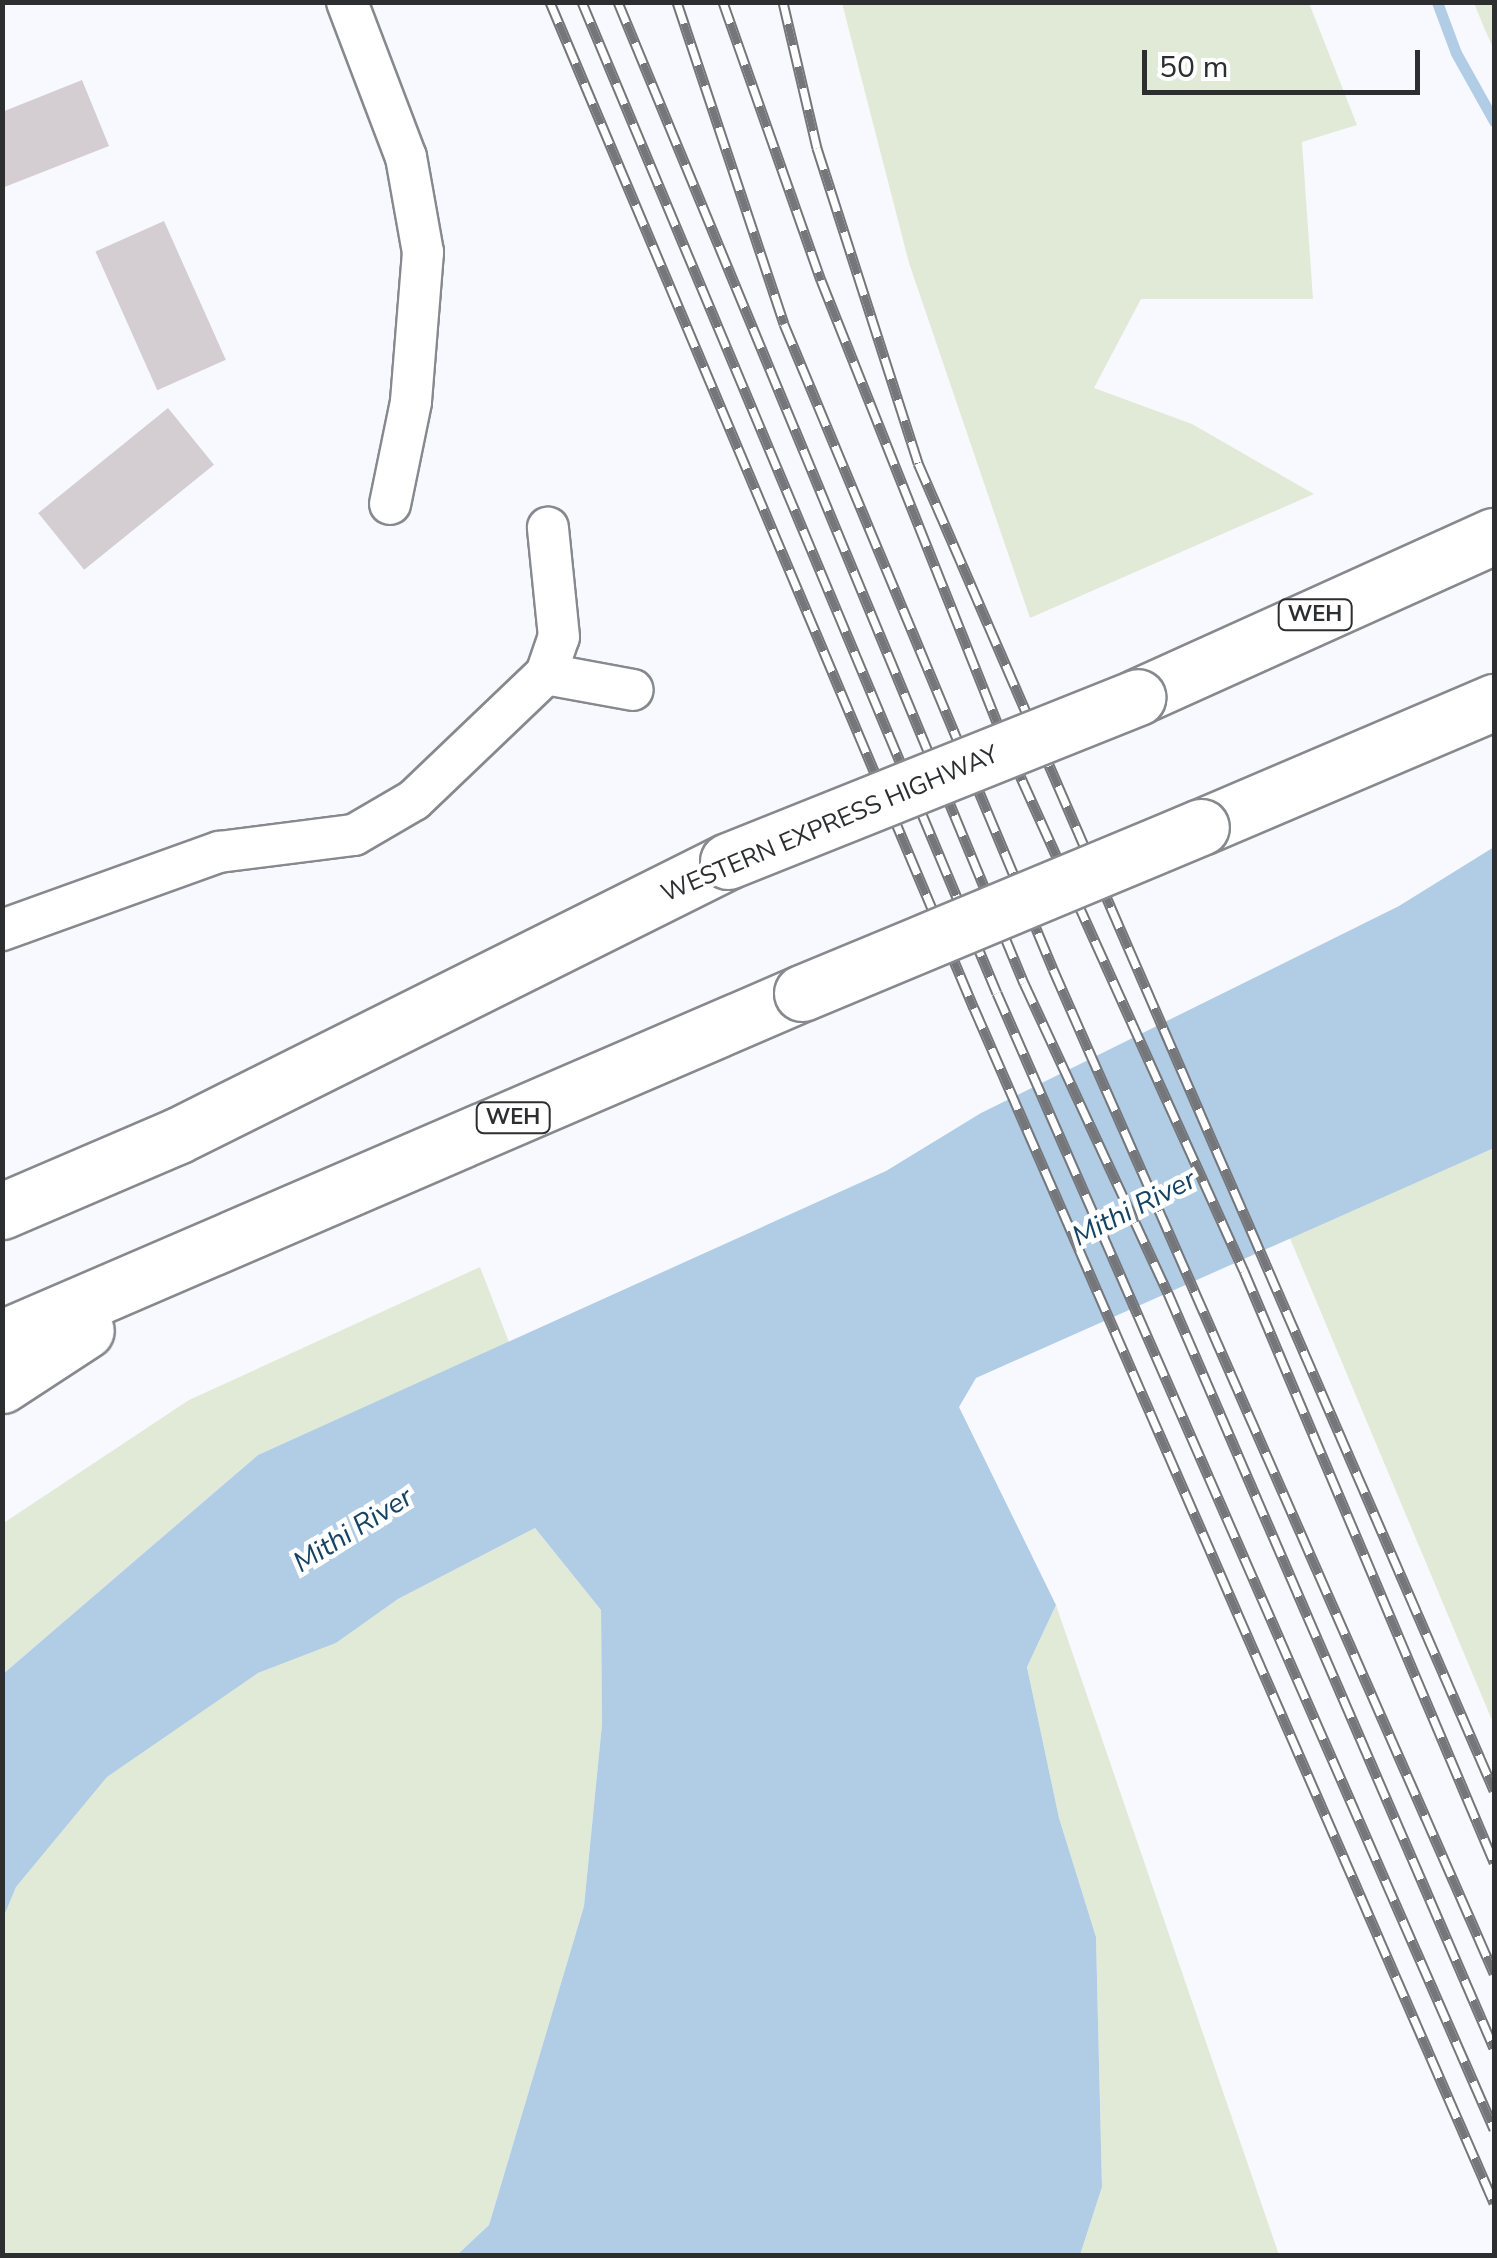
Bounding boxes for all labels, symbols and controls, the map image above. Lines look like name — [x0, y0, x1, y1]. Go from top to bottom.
scale bar — [1147, 30, 1424, 92]
text: 50 m — [1159, 47, 1228, 88]
road number: WEH — [1278, 598, 1352, 632]
street label: WESTERN EXPRESS HIGHWAY — [657, 739, 1003, 909]
road number: WEH — [476, 1101, 550, 1135]
water label: Mithi River — [1067, 1163, 1201, 1253]
water label: Mithi River — [287, 1480, 419, 1580]

